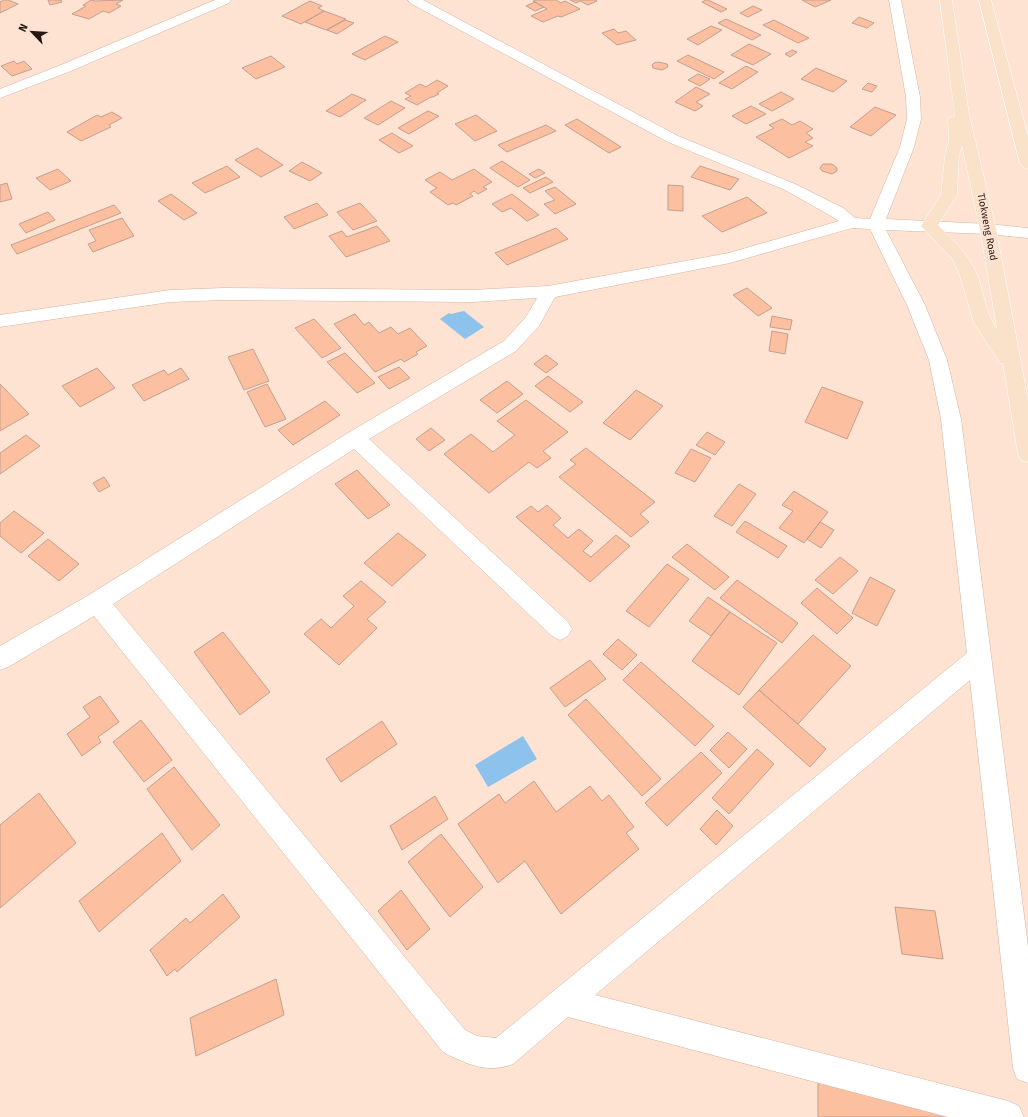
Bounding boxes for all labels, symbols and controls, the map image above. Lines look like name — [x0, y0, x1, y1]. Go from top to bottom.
north arrow — [12, 12, 52, 52]
text: N — [16, 22, 31, 34]
street label: Tlokweng Road — [975, 192, 999, 262]

